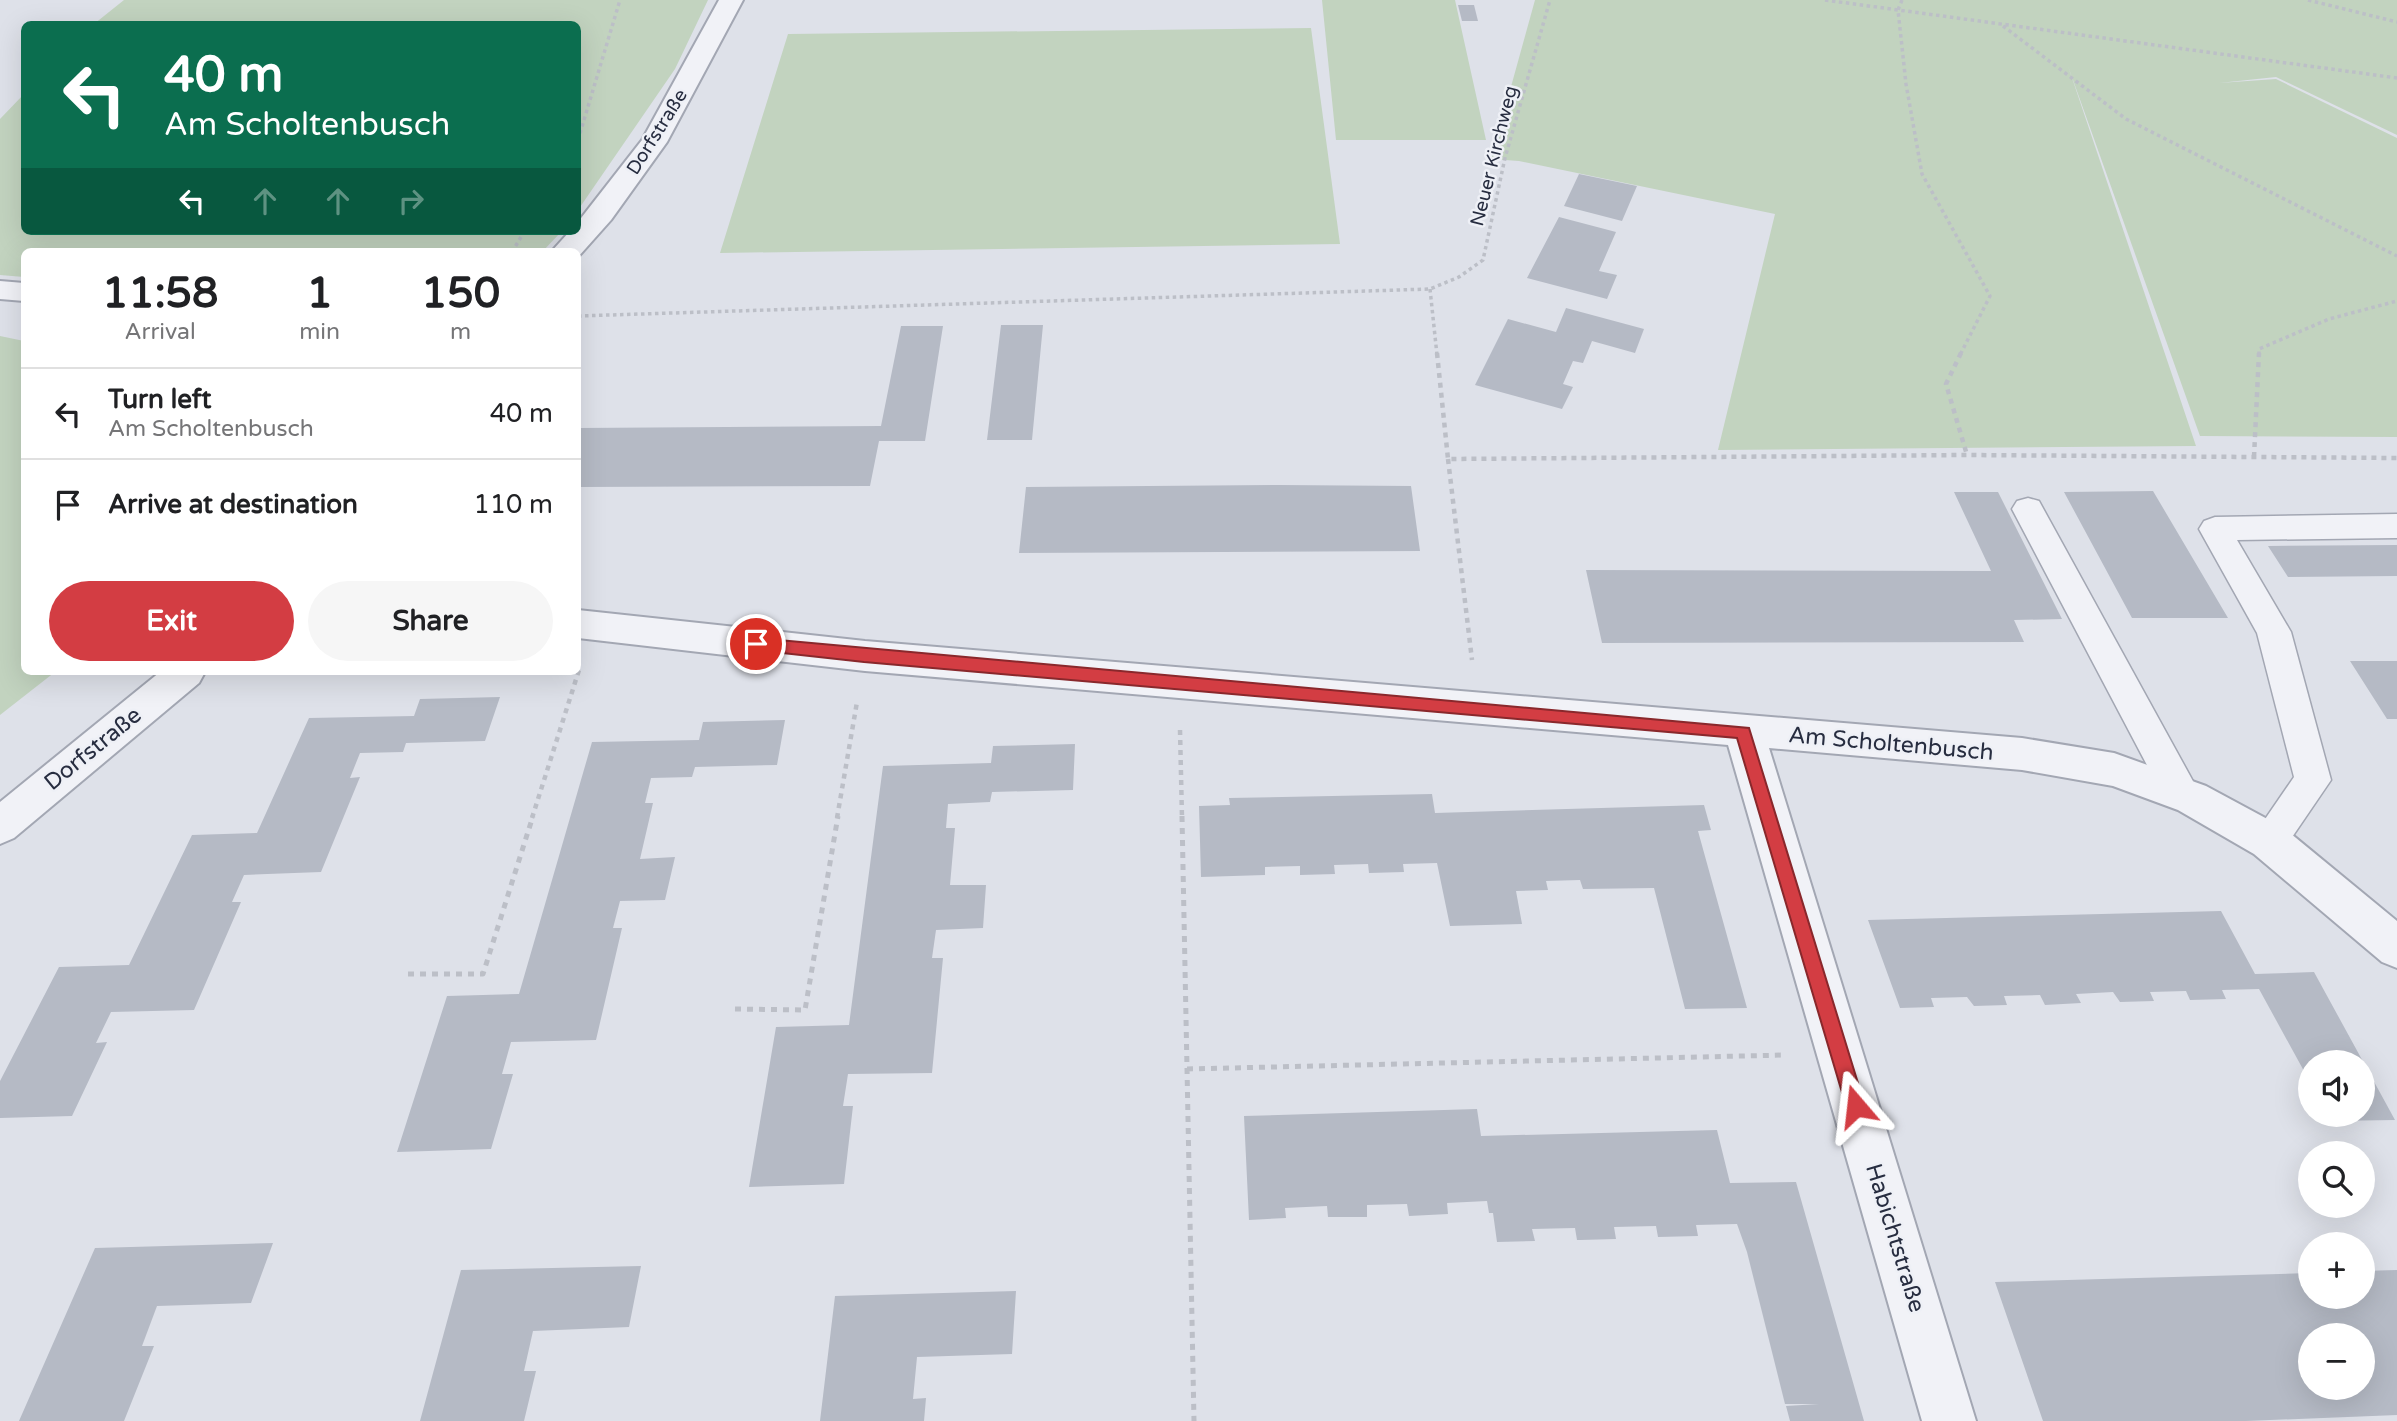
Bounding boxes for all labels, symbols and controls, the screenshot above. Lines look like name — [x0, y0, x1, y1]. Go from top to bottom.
text: 40 m — [164, 46, 283, 105]
icon: left — [49, 49, 140, 140]
street label: Neuer Kirchweg — [1466, 84, 1522, 228]
street label: Dorfstraße — [622, 85, 692, 179]
text: Am Scholtenbusch — [164, 106, 450, 144]
icon: left — [173, 182, 211, 220]
icon: ahead — [246, 182, 284, 220]
icon: ahead — [319, 182, 357, 220]
icon: right — [392, 182, 430, 220]
text: 11:58 — [102, 268, 218, 319]
text: 1 — [306, 268, 333, 319]
text: 150 — [421, 268, 500, 319]
text: Arrival — [125, 318, 196, 346]
text: min — [299, 318, 340, 346]
text: m — [450, 318, 471, 346]
text: Turn left — [108, 384, 211, 415]
icon: left — [49, 395, 87, 433]
text: 40 m — [490, 398, 553, 429]
text: Am Scholtenbusch — [108, 415, 314, 443]
icon: arrive — [49, 486, 87, 524]
text: Arrive at destination — [108, 489, 358, 520]
text: 110 m — [473, 489, 553, 520]
button: Exit — [49, 581, 294, 661]
button: Share — [308, 581, 553, 661]
pin — [726, 614, 786, 674]
icon: arrive — [737, 625, 775, 663]
street label: Dorfstraße — [39, 701, 147, 797]
street label: Am Scholtenbusch — [1787, 721, 1995, 767]
map controls — [2298, 1050, 2375, 1400]
button: sound — [2298, 1050, 2375, 1127]
position arrow — [1819, 1069, 1893, 1143]
button: search — [2298, 1141, 2375, 1218]
street label: Habichtstraße — [1859, 1160, 1931, 1316]
button: + — [2298, 1232, 2375, 1309]
button: − — [2298, 1323, 2375, 1400]

